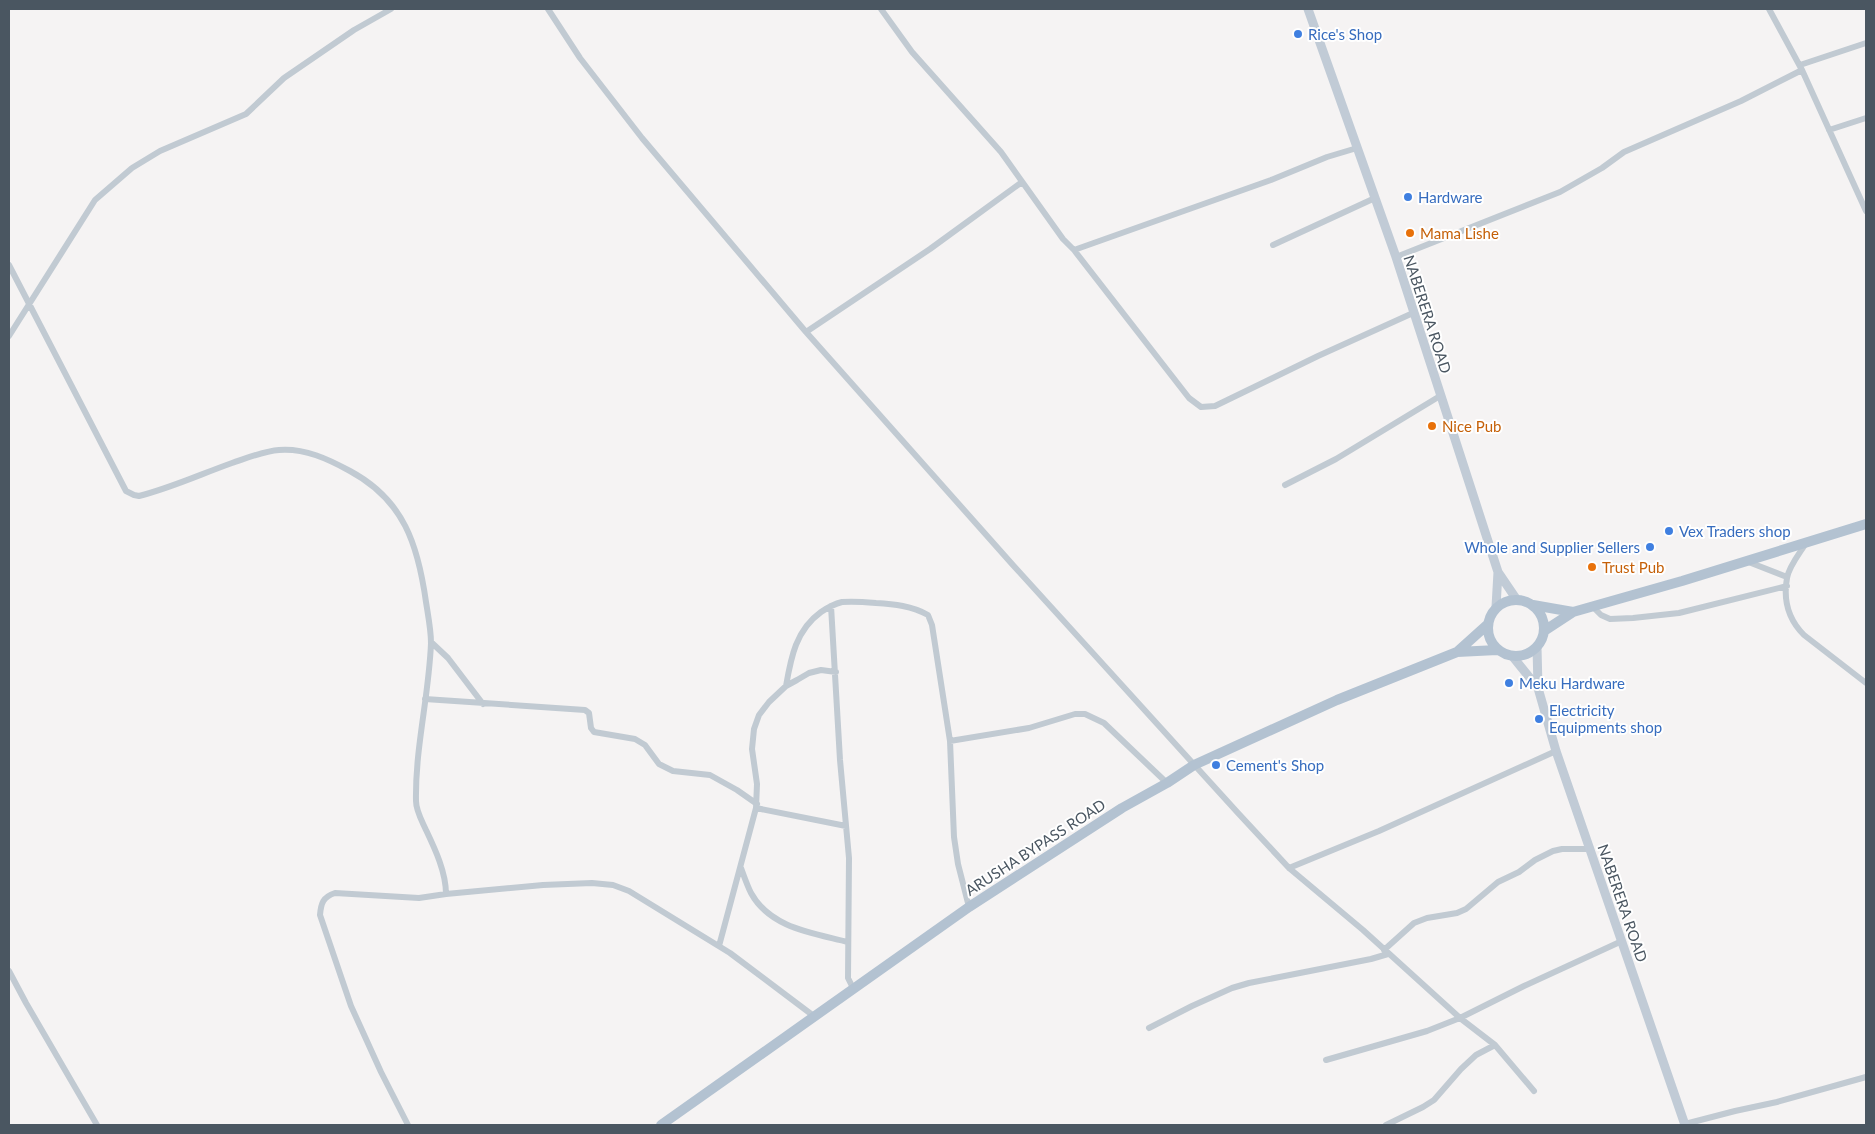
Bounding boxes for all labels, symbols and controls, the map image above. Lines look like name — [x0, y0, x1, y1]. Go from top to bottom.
place label: Rice's Shop — [1308, 25, 1382, 43]
marker: Rice's Shop — [1292, 28, 1304, 40]
place label: Hardware — [1418, 188, 1483, 206]
marker: Hardware — [1402, 191, 1414, 203]
place label: Mama Lishe — [1420, 224, 1499, 242]
marker: Mama Lishe — [1404, 227, 1416, 239]
street label: NABERERA ROAD — [1400, 252, 1456, 376]
place label: Nice Pub — [1442, 417, 1501, 435]
marker: Nice Pub — [1426, 420, 1438, 432]
place label: Vex Traders shop — [1679, 522, 1791, 540]
marker: Vex Traders shop — [1663, 525, 1675, 537]
place label: Whole and Supplier Sellers — [1464, 538, 1640, 556]
marker: Whole and Supplier Sellers — [1644, 541, 1656, 553]
place label: Trust Pub — [1602, 558, 1664, 576]
marker: Trust Pub — [1586, 561, 1598, 573]
place label: Meku Hardware — [1519, 674, 1625, 692]
marker: Meku Hardware — [1503, 677, 1515, 689]
place label: Electricity Equipments shop — [1549, 701, 1662, 736]
marker: Electricity Equipments shop — [1533, 713, 1545, 725]
place label: Cement's Shop — [1226, 756, 1324, 774]
marker: Cement's Shop — [1210, 759, 1222, 771]
street label: ARUSHA BYPASS ROAD — [962, 795, 1108, 899]
street label: NABERERA ROAD — [1594, 842, 1652, 964]

